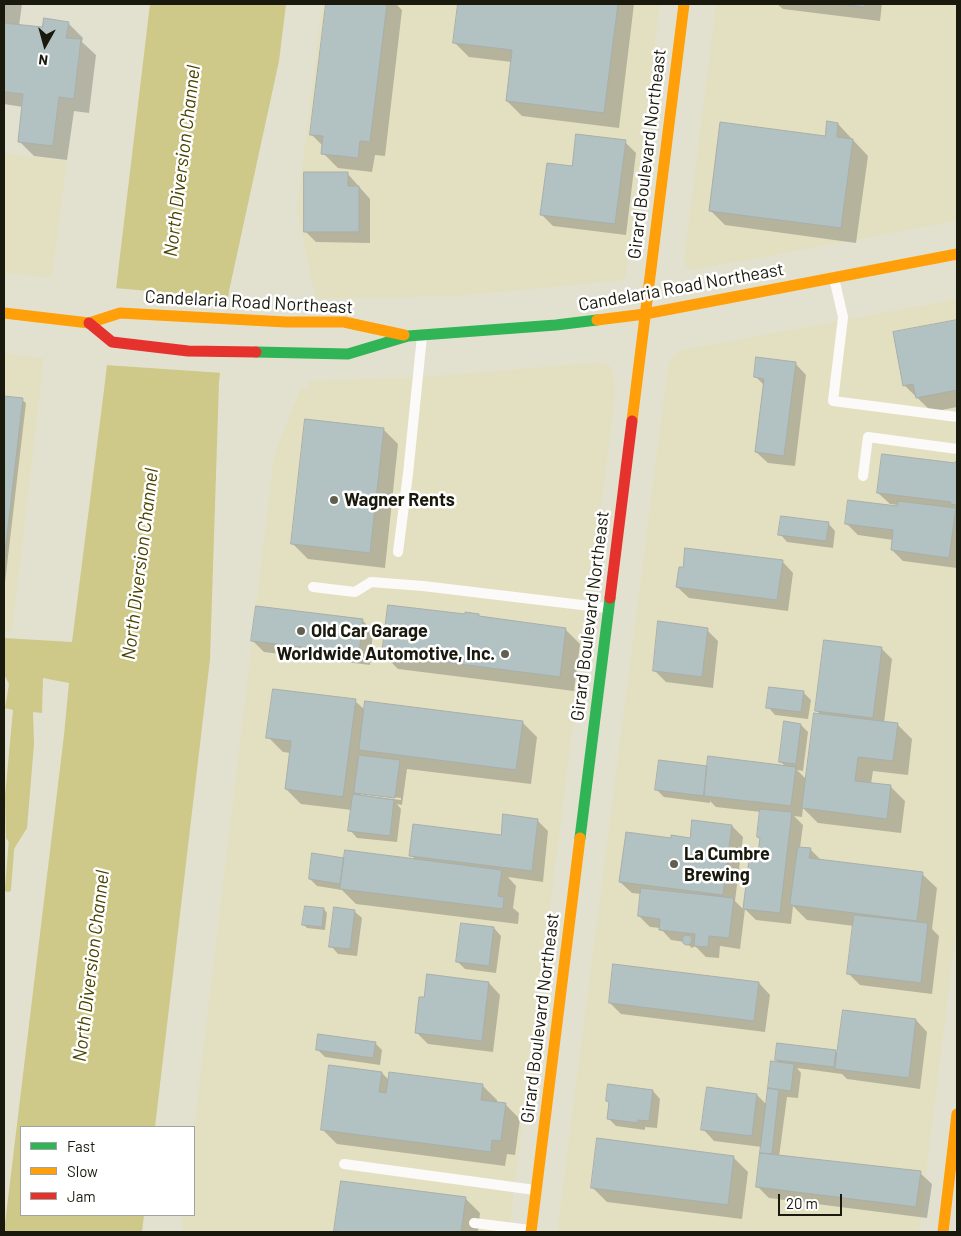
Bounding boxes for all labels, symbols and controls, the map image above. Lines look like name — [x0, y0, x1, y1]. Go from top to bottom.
north arrow — [20, 20, 70, 70]
street label: Girard Boulevard Northeast — [623, 48, 671, 260]
text: N — [37, 51, 49, 69]
water label: North Diversion Channel — [159, 64, 205, 258]
street label: Candelaria Road Northeast — [576, 258, 786, 316]
street label: Candelaria Road Northeast — [144, 286, 354, 318]
water label: North Diversion Channel — [117, 467, 163, 661]
place label: Wagner Rents — [344, 489, 455, 511]
marker: Wagner Rents — [328, 494, 340, 506]
street label: Girard Boulevard Northeast — [566, 510, 614, 722]
place label: Old Car Garage — [311, 620, 428, 642]
marker: Old Car Garage — [295, 625, 307, 637]
place label: Worldwide Automotive, Inc. — [276, 643, 495, 665]
marker: Worldwide Automotive, Inc. — [499, 648, 511, 660]
place label: La Cumbre Brewing — [684, 843, 770, 886]
marker: La Cumbre Brewing — [668, 858, 680, 870]
water label: North Diversion Channel — [68, 869, 114, 1063]
street label: Girard Boulevard Northeast — [516, 912, 564, 1124]
legend — [20, 1126, 195, 1216]
text: Fast — [67, 1137, 95, 1155]
text: Slow — [67, 1162, 98, 1180]
scale bar — [781, 1184, 845, 1216]
text: Jam — [67, 1187, 96, 1205]
text: 20 m — [786, 1194, 818, 1212]

